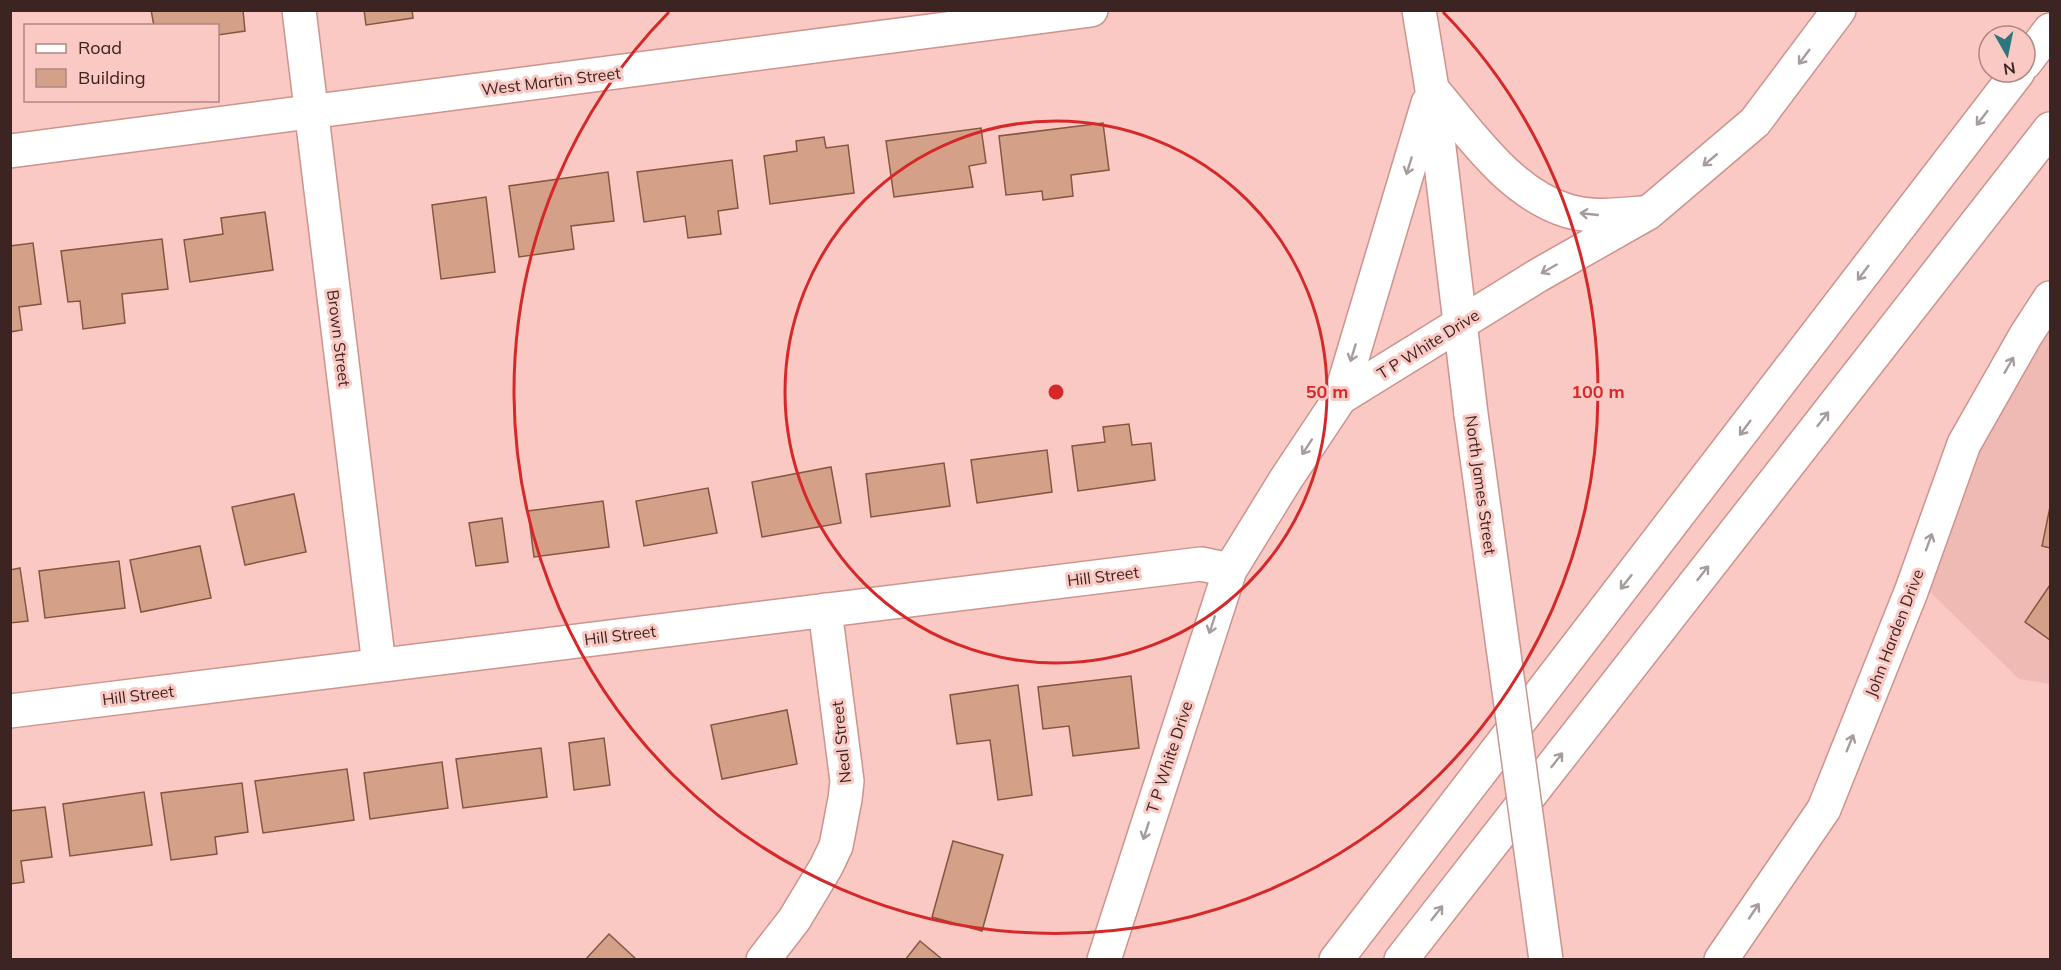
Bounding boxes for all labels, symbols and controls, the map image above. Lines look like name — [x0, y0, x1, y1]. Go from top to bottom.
legend — [24, 24, 219, 102]
north arrow — [1977, 24, 2037, 84]
text: Road — [78, 36, 122, 59]
one-way arrow — [1797, 49, 1810, 65]
text: N — [2002, 58, 2017, 80]
street label: West Martin Street — [480, 62, 622, 99]
text: Building — [78, 66, 146, 89]
one-way arrow — [1976, 110, 1988, 126]
one-way arrow — [1703, 153, 1718, 167]
one-way arrow — [1403, 156, 1414, 175]
one-way arrow — [1580, 208, 1600, 219]
one-way arrow — [1541, 263, 1558, 275]
one-way arrow — [1857, 264, 1869, 280]
street label: Brown Street — [323, 288, 355, 388]
street label: T P White Drive — [1373, 305, 1483, 383]
one-way arrow — [1347, 343, 1358, 362]
one-way arrow — [2003, 357, 2015, 374]
text: 50 m — [1306, 380, 1348, 403]
text: 100 m — [1571, 380, 1625, 403]
centre of rings — [1046, 382, 1066, 402]
one-way arrow — [1817, 412, 1830, 428]
street label: North James Street — [1461, 414, 1501, 556]
one-way arrow — [1738, 419, 1751, 435]
one-way arrow — [1301, 438, 1313, 455]
one-way arrow — [1924, 533, 1935, 551]
street label: Hill Street — [1066, 562, 1140, 590]
one-way arrow — [1696, 565, 1709, 581]
street label: John Harden Drive — [1860, 566, 1928, 700]
one-way arrow — [1619, 574, 1632, 590]
one-way arrow — [1206, 615, 1217, 634]
street label: Hill Street — [583, 621, 657, 649]
street label: Hill Street — [101, 681, 175, 709]
street label: T P White Drive — [1141, 699, 1197, 815]
street label: Neal Street — [827, 700, 855, 784]
one-way arrow — [1846, 734, 1857, 753]
one-way arrow — [1551, 752, 1564, 768]
one-way arrow — [1139, 821, 1150, 840]
one-way arrow — [1748, 903, 1760, 920]
one-way arrow — [1431, 906, 1444, 922]

